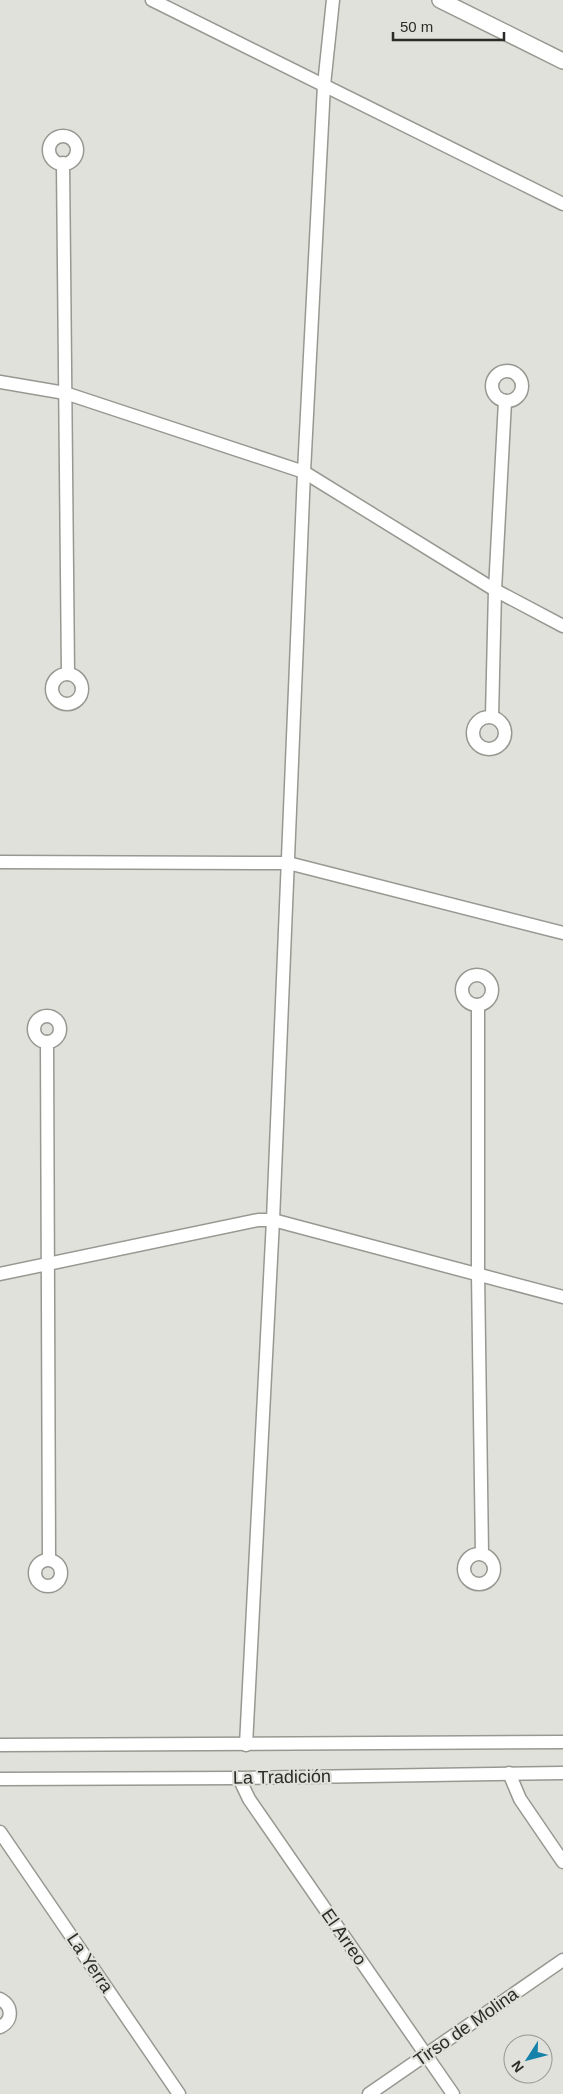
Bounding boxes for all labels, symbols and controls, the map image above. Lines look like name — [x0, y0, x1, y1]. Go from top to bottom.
scale bar — [393, 10, 504, 42]
text: 50 m — [400, 18, 433, 35]
street label: La Tradición — [233, 1766, 331, 1788]
street label: El Arreo — [317, 1905, 371, 1969]
street label: La Yerra — [63, 1930, 118, 1997]
street label: Tirso de Molina — [410, 1983, 523, 2070]
north arrow — [503, 2034, 553, 2084]
text: N — [508, 2058, 527, 2075]

